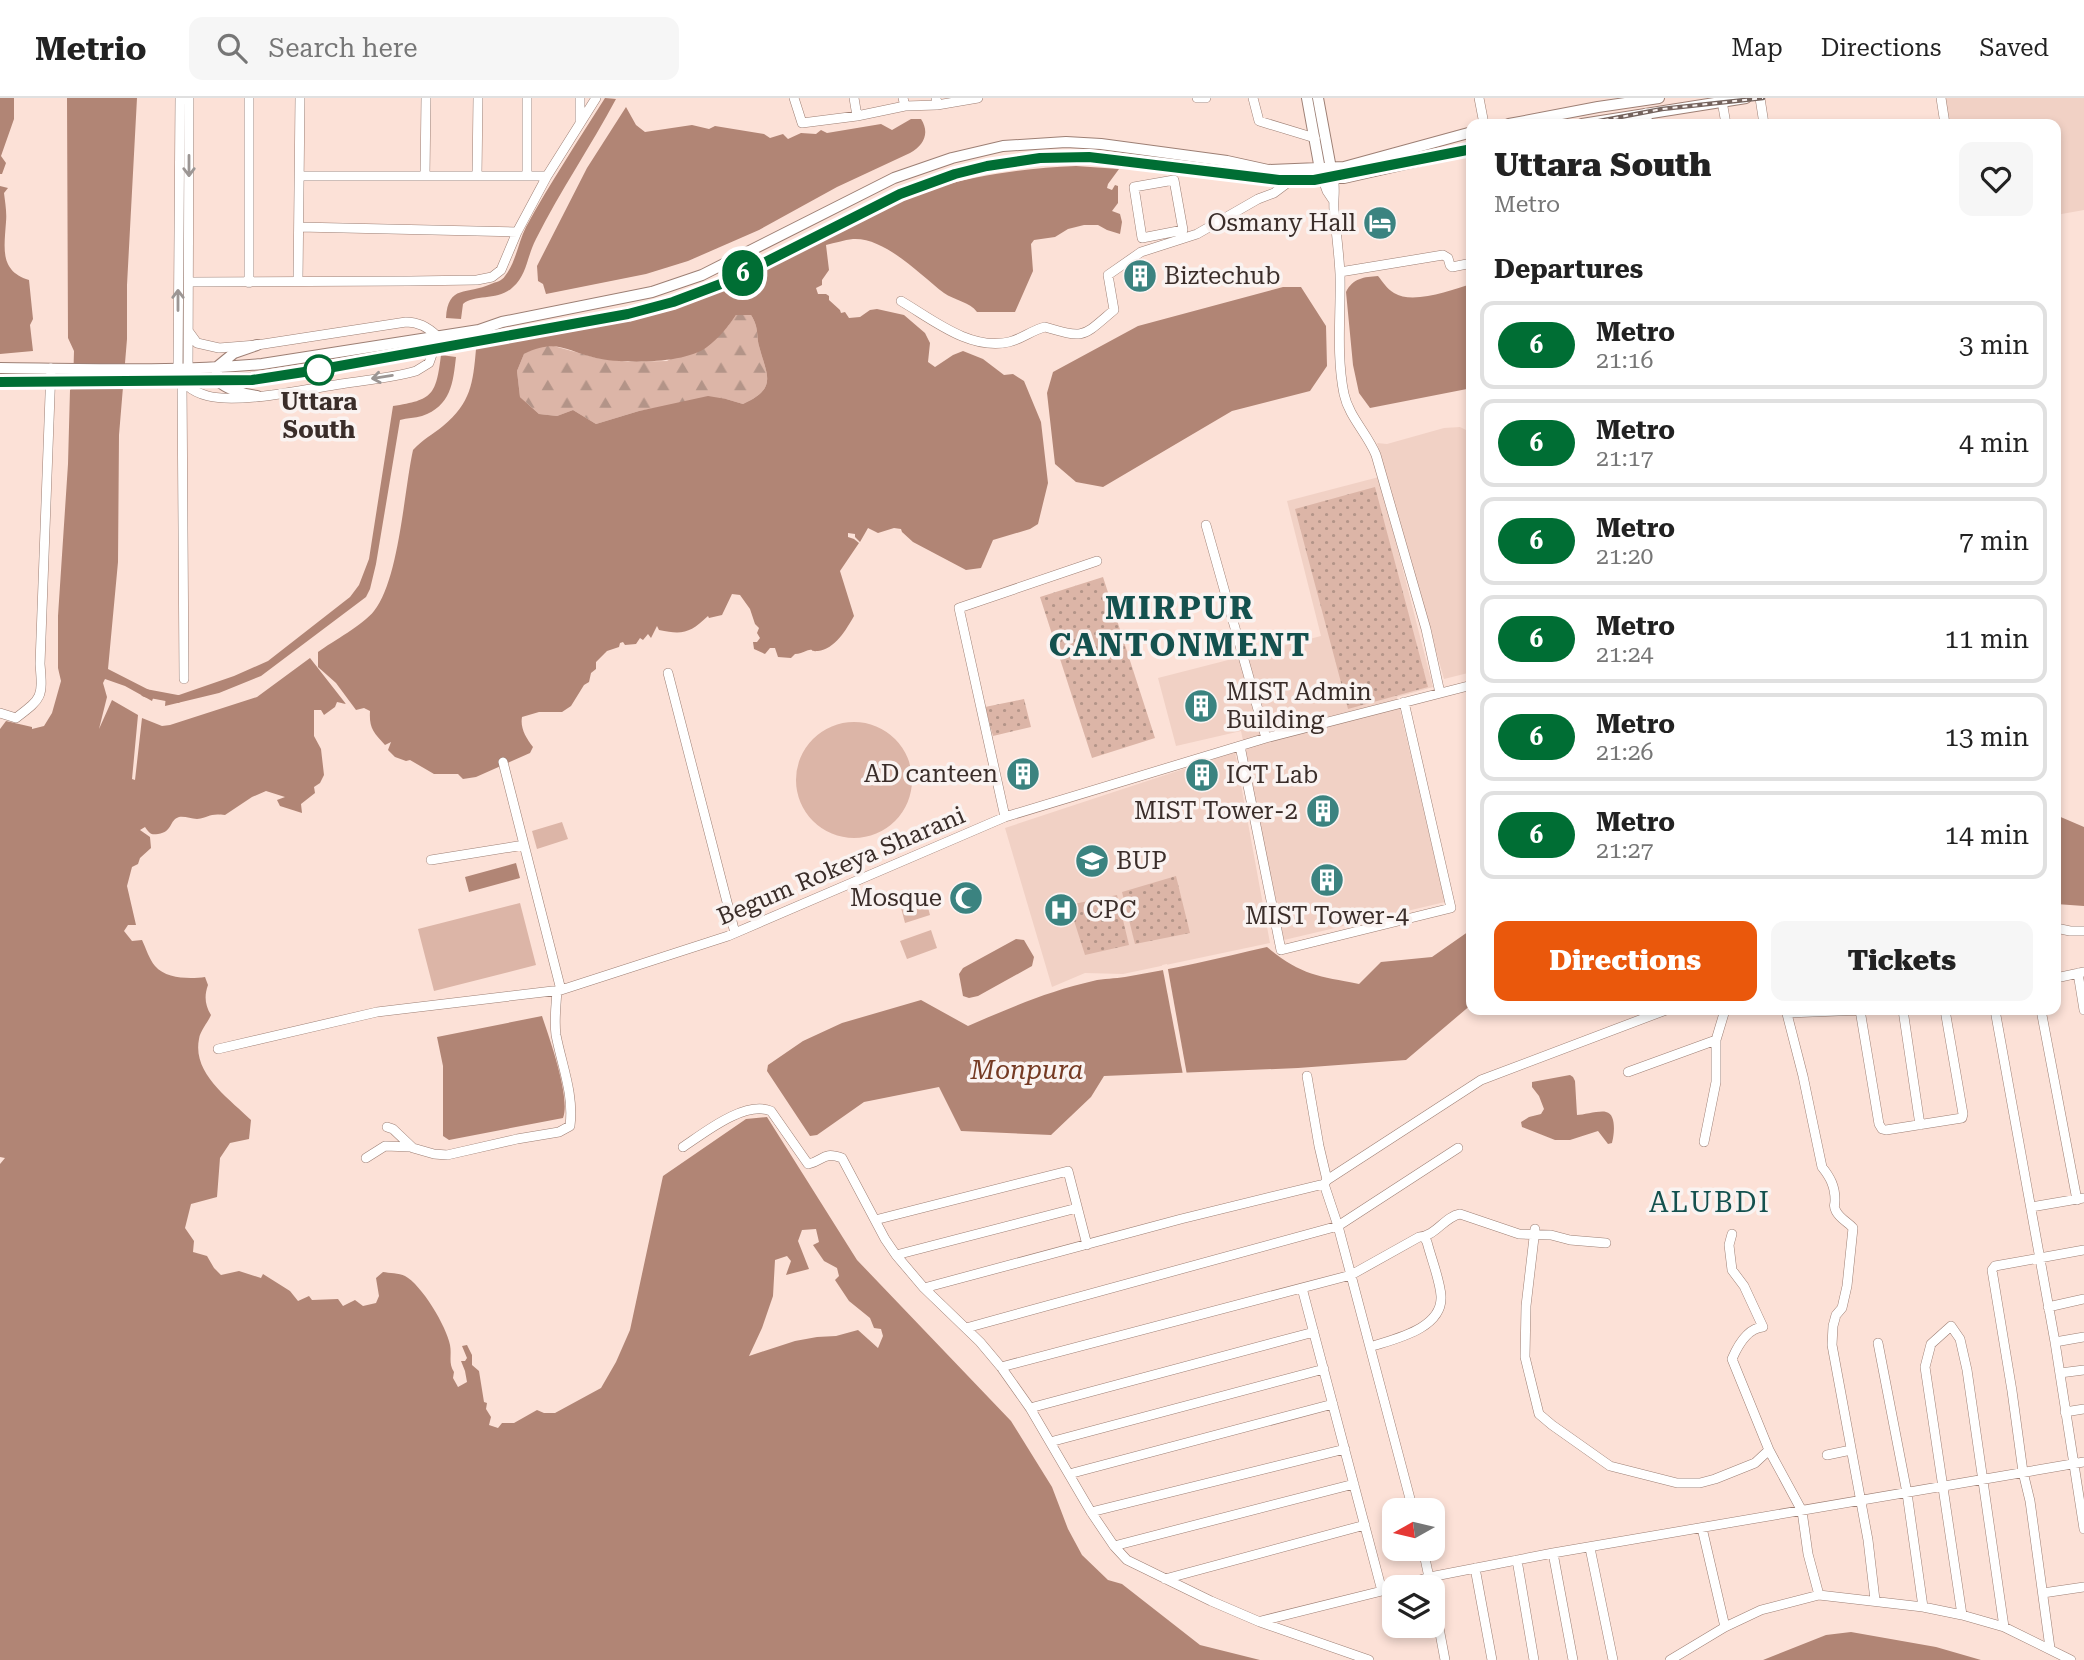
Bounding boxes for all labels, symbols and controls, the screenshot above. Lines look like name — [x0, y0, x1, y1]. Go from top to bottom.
search box — [189, 17, 679, 80]
text: Metrio — [35, 29, 147, 68]
icon: search — [213, 29, 251, 67]
text: Search here — [269, 33, 418, 63]
text: Map — [1731, 34, 1783, 62]
text: Directions — [1821, 34, 1941, 62]
text: Saved — [1979, 34, 2049, 62]
button: heart — [1959, 142, 2033, 216]
text: Uttara South — [1494, 145, 1711, 184]
one-way arrow — [182, 154, 196, 177]
text: Metro — [1494, 191, 1560, 218]
hotel icon: Osmany Hall — [1361, 204, 1399, 242]
place label: Osmany Hall — [1208, 209, 1356, 237]
line badge: 6 — [720, 250, 766, 296]
text: Departures — [1494, 254, 1643, 284]
building icon: Biztechub — [1121, 257, 1159, 295]
text: 6 — [736, 259, 750, 287]
place label: Biztechub — [1164, 262, 1280, 290]
one-way arrow — [171, 289, 185, 312]
text: Metro — [1596, 317, 1675, 347]
text: 3 min — [1959, 330, 2029, 360]
text: 6 — [1530, 331, 1543, 359]
text: 21:16 — [1596, 347, 1653, 374]
marker: Uttara South — [304, 355, 334, 385]
one-way arrow — [371, 371, 394, 384]
place label: Uttara South — [281, 388, 357, 444]
text: Metro — [1596, 415, 1675, 445]
text: 4 min — [1959, 428, 2029, 458]
text: 6 — [1530, 429, 1543, 457]
text: 21:17 — [1596, 445, 1653, 472]
text: Metro — [1596, 513, 1675, 543]
text: 7 min — [1959, 526, 2029, 556]
text: 6 — [1530, 527, 1543, 555]
text: 21:20 — [1596, 543, 1653, 570]
district label: MIRPUR CANTONMENT — [1049, 589, 1311, 664]
text: Metro — [1596, 611, 1675, 641]
text: 11 min — [1945, 624, 2029, 654]
text: 6 — [1530, 625, 1543, 653]
text: 21:24 — [1596, 641, 1653, 668]
place label: MIST Admin Building — [1226, 678, 1372, 734]
building icon: MIST Admin Building — [1182, 687, 1220, 725]
text: Metro — [1596, 709, 1675, 739]
text: 13 min — [1945, 722, 2029, 752]
text: 6 — [1530, 723, 1543, 751]
text: 21:26 — [1596, 739, 1653, 766]
building icon: AD canteen — [1004, 755, 1042, 793]
building icon: ICT Lab — [1183, 756, 1221, 794]
place label: AD canteen — [864, 760, 998, 788]
place label: ICT Lab — [1226, 761, 1318, 789]
building icon: MIST Tower-2 — [1304, 792, 1342, 830]
place label: MIST Tower-2 — [1134, 797, 1298, 825]
street label: Begum Rokeya Sharani — [713, 801, 969, 931]
text: Metro — [1596, 807, 1675, 837]
text: 14 min — [1945, 820, 2029, 850]
text: 6 — [1530, 821, 1543, 849]
text: 21:27 — [1596, 837, 1653, 864]
school or university icon: BUP — [1073, 842, 1111, 880]
place label: BUP — [1116, 847, 1167, 875]
building icon: MIST Tower-4 — [1308, 861, 1346, 899]
mosque icon: Mosque — [947, 879, 985, 917]
place label: Mosque — [850, 884, 942, 912]
hospital icon: CPC — [1042, 891, 1080, 929]
place label: CPC — [1086, 896, 1136, 924]
place label: MIST Tower-4 — [1245, 902, 1410, 930]
button: Directions — [1494, 921, 1757, 1001]
button: Tickets — [1771, 921, 2033, 1001]
water label: Monpura — [970, 1055, 1083, 1085]
district label: ALUBDI — [1649, 1186, 1771, 1219]
north arrow — [1382, 1498, 1446, 1561]
map controls — [1382, 1498, 1445, 1638]
button: layers — [1382, 1575, 1445, 1638]

